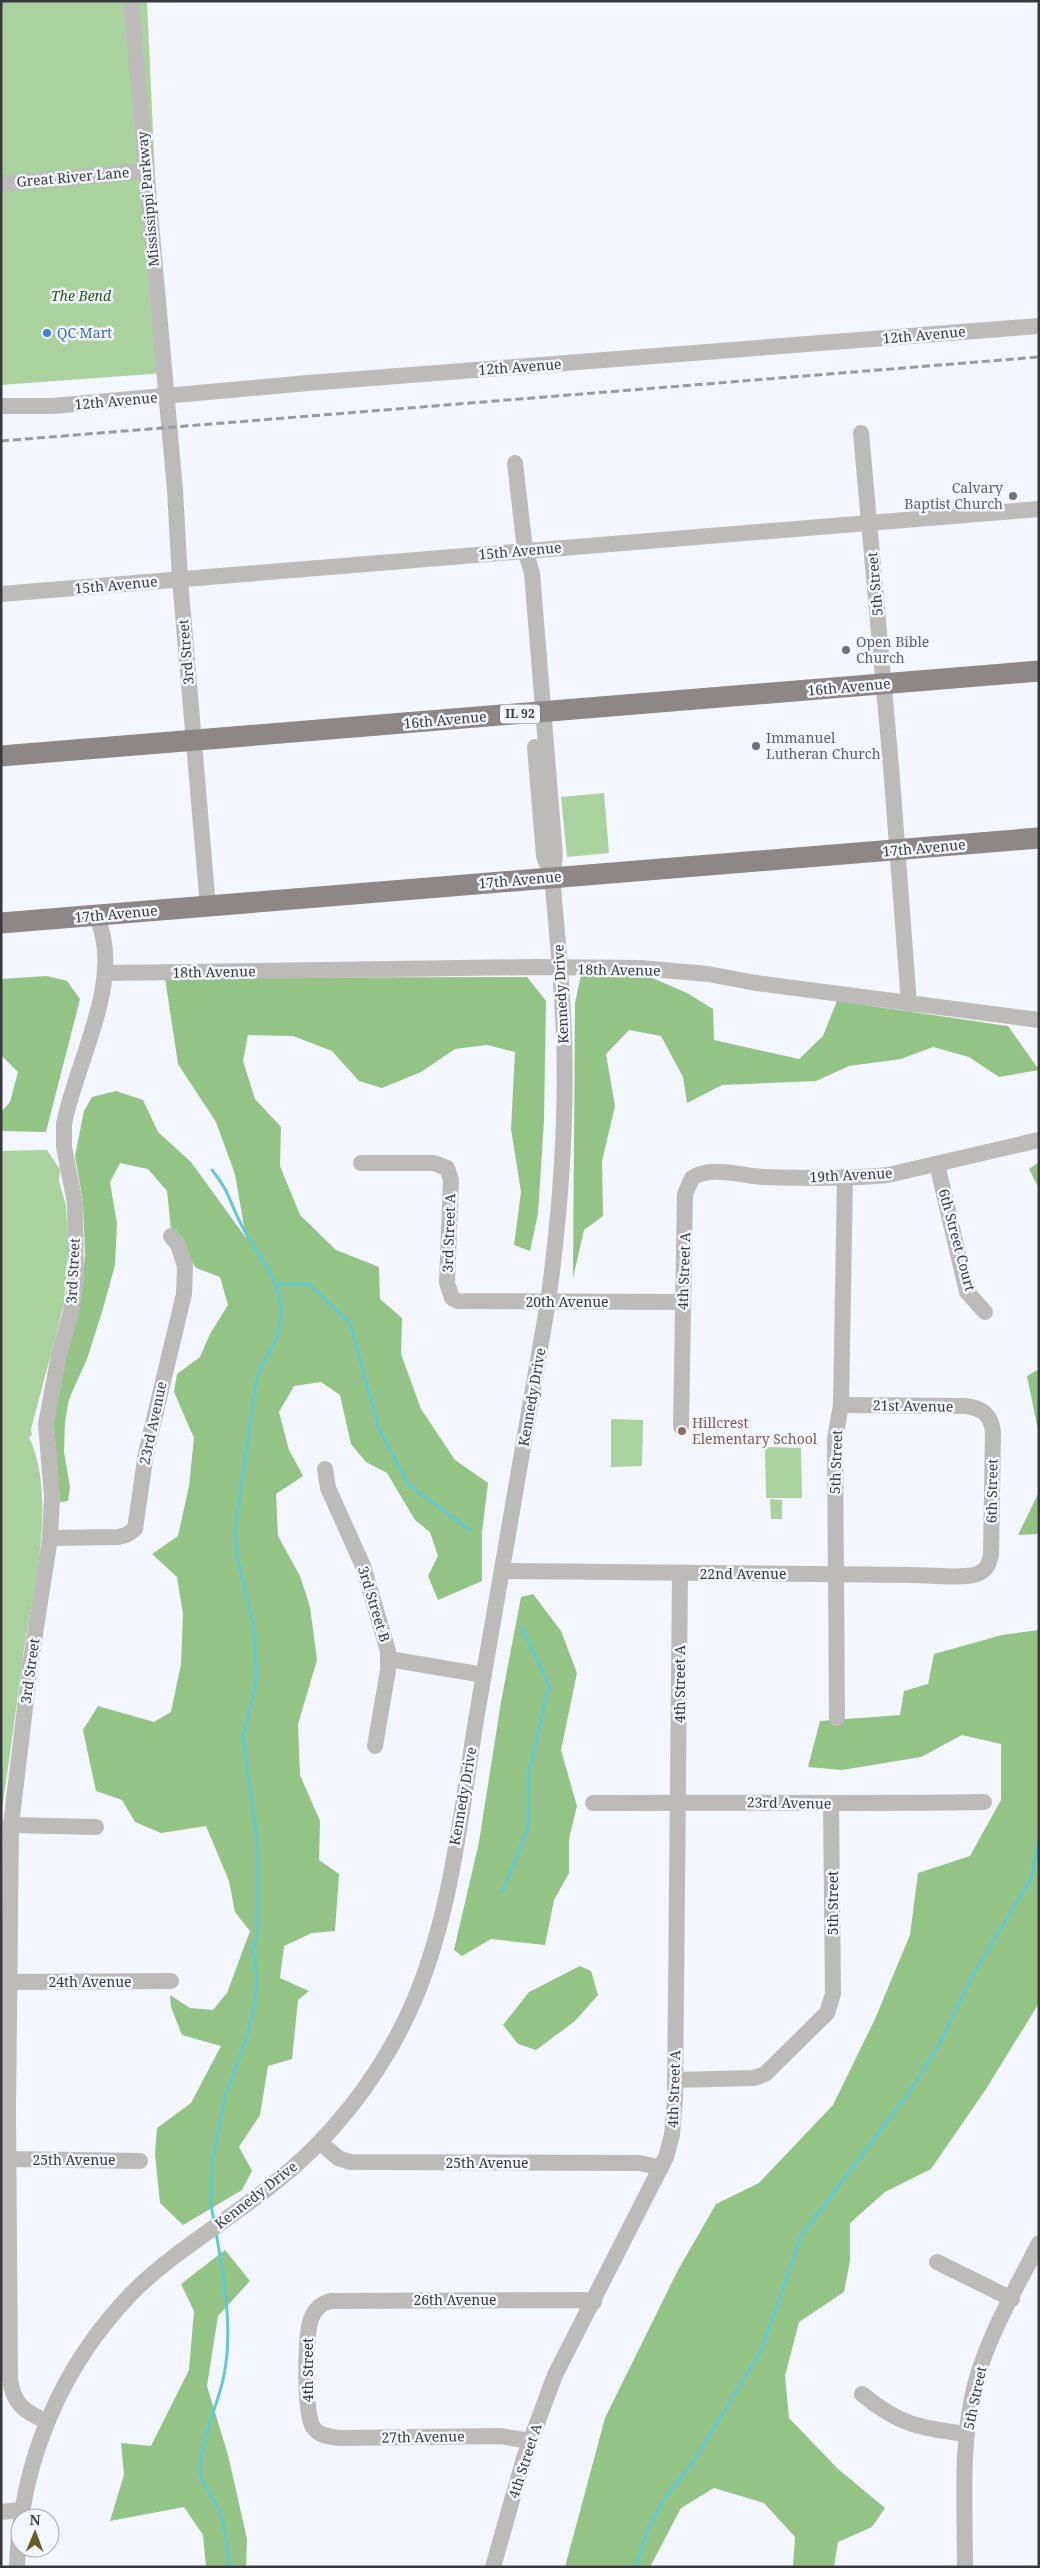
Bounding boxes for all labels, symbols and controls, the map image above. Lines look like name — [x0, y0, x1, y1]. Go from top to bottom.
street label: Mississippi Parkway — [132, 130, 163, 268]
street label: Great River Lane — [16, 162, 130, 191]
park label: The Bend — [51, 286, 112, 305]
street label: 12th Avenue — [882, 321, 966, 348]
place label: QC Mart — [57, 323, 112, 342]
marker: QC Mart — [41, 327, 53, 339]
street label: 12th Avenue — [478, 354, 562, 379]
street label: 12th Avenue — [74, 387, 158, 414]
place label: Calvary Baptist Church — [904, 478, 1003, 513]
marker: Calvary Baptist Church — [1007, 490, 1019, 502]
street label: 15th Avenue — [478, 537, 562, 564]
street label: 5th Street — [862, 551, 887, 617]
street label: 15th Avenue — [74, 571, 158, 598]
street label: 3rd Street — [173, 618, 198, 686]
place label: Open Bible Church — [856, 632, 929, 667]
marker: Open Bible Church — [840, 644, 852, 656]
street label: 16th Avenue — [807, 673, 891, 700]
road number: IL 92 — [500, 704, 540, 724]
street label: 16th Avenue — [403, 706, 487, 733]
place label: Immanuel Lutheran Church — [766, 728, 881, 763]
marker: Immanuel Lutheran Church — [750, 740, 762, 752]
street label: 17th Avenue — [882, 834, 966, 861]
street label: 17th Avenue — [478, 866, 562, 893]
street label: 17th Avenue — [74, 900, 158, 927]
street label: Kennedy Drive — [548, 944, 573, 1044]
street label: 18th Avenue — [577, 959, 661, 980]
street label: 18th Avenue — [172, 961, 256, 982]
street label: 19th Avenue — [809, 1163, 893, 1186]
street label: 6th Street Court — [935, 1187, 980, 1293]
street label: 3rd Street A — [438, 1193, 459, 1273]
street label: 4th Street A — [673, 1232, 694, 1310]
street label: 3rd Street — [61, 1238, 84, 1304]
street label: 20th Avenue — [525, 1292, 609, 1311]
street label: Kennedy Drive — [514, 1346, 550, 1448]
street label: 23rd Avenue — [134, 1380, 171, 1466]
street label: 21st Avenue — [873, 1395, 953, 1416]
place label: Hillcrest Elementary School — [692, 1413, 818, 1448]
marker: Hillcrest Elementary School — [676, 1425, 688, 1437]
street label: 5th Street — [825, 1429, 846, 1494]
street label: 6th Street — [981, 1459, 1002, 1523]
street label: 3rd Street B — [354, 1564, 395, 1644]
street label: 22nd Avenue — [700, 1564, 786, 1583]
street label: 3rd Street — [16, 1637, 43, 1705]
street label: 4th Street A — [670, 1645, 689, 1723]
street label: Kennedy Drive — [445, 1745, 481, 1847]
street label: 23rd Avenue — [747, 1792, 831, 1813]
street label: 5th Street — [823, 1871, 842, 1935]
street label: 24th Avenue — [48, 1972, 132, 1991]
street label: 4th Street A — [663, 2050, 684, 2128]
street label: 25th Avenue — [32, 2150, 116, 2169]
street label: 25th Avenue — [445, 2153, 529, 2172]
street label: Kennedy Drive — [211, 2156, 301, 2233]
street label: 26th Avenue — [413, 2290, 497, 2309]
street label: 4th Street — [298, 2338, 317, 2402]
street label: 5th Street — [959, 2364, 991, 2431]
street label: 4th Street A — [503, 2421, 546, 2501]
street label: 27th Avenue — [381, 2426, 465, 2447]
north arrow — [10, 2508, 60, 2558]
text: N — [30, 2510, 41, 2529]

